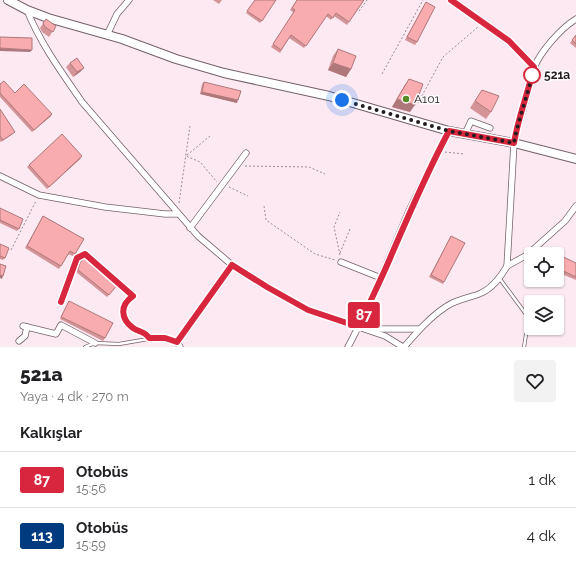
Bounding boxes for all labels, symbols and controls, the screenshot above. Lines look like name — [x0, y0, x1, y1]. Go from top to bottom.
marker: 521a — [523, 66, 541, 84]
place label: 521a — [544, 68, 570, 82]
your location — [332, 90, 352, 110]
place label: A101 — [414, 92, 440, 106]
marker: A101 — [401, 94, 411, 104]
map controls — [524, 247, 564, 335]
button: locate — [524, 247, 564, 287]
button: layers — [524, 295, 564, 335]
line badge: 87 — [346, 302, 382, 328]
text: 87 — [356, 307, 372, 323]
button: heart — [514, 360, 556, 402]
text: 521a — [20, 363, 63, 385]
text: Yaya · 4 dk · 270 m — [20, 389, 129, 404]
text: Kalkışlar — [20, 424, 82, 442]
text: Otobüs — [76, 463, 128, 481]
text: 1 dk — [528, 471, 556, 489]
text: 87 — [34, 472, 50, 488]
text: 15:56 — [76, 481, 106, 496]
text: Otobüs — [76, 519, 128, 537]
text: 4 dk — [527, 527, 556, 545]
text: 113 — [31, 528, 53, 544]
text: 15:59 — [76, 537, 106, 552]

